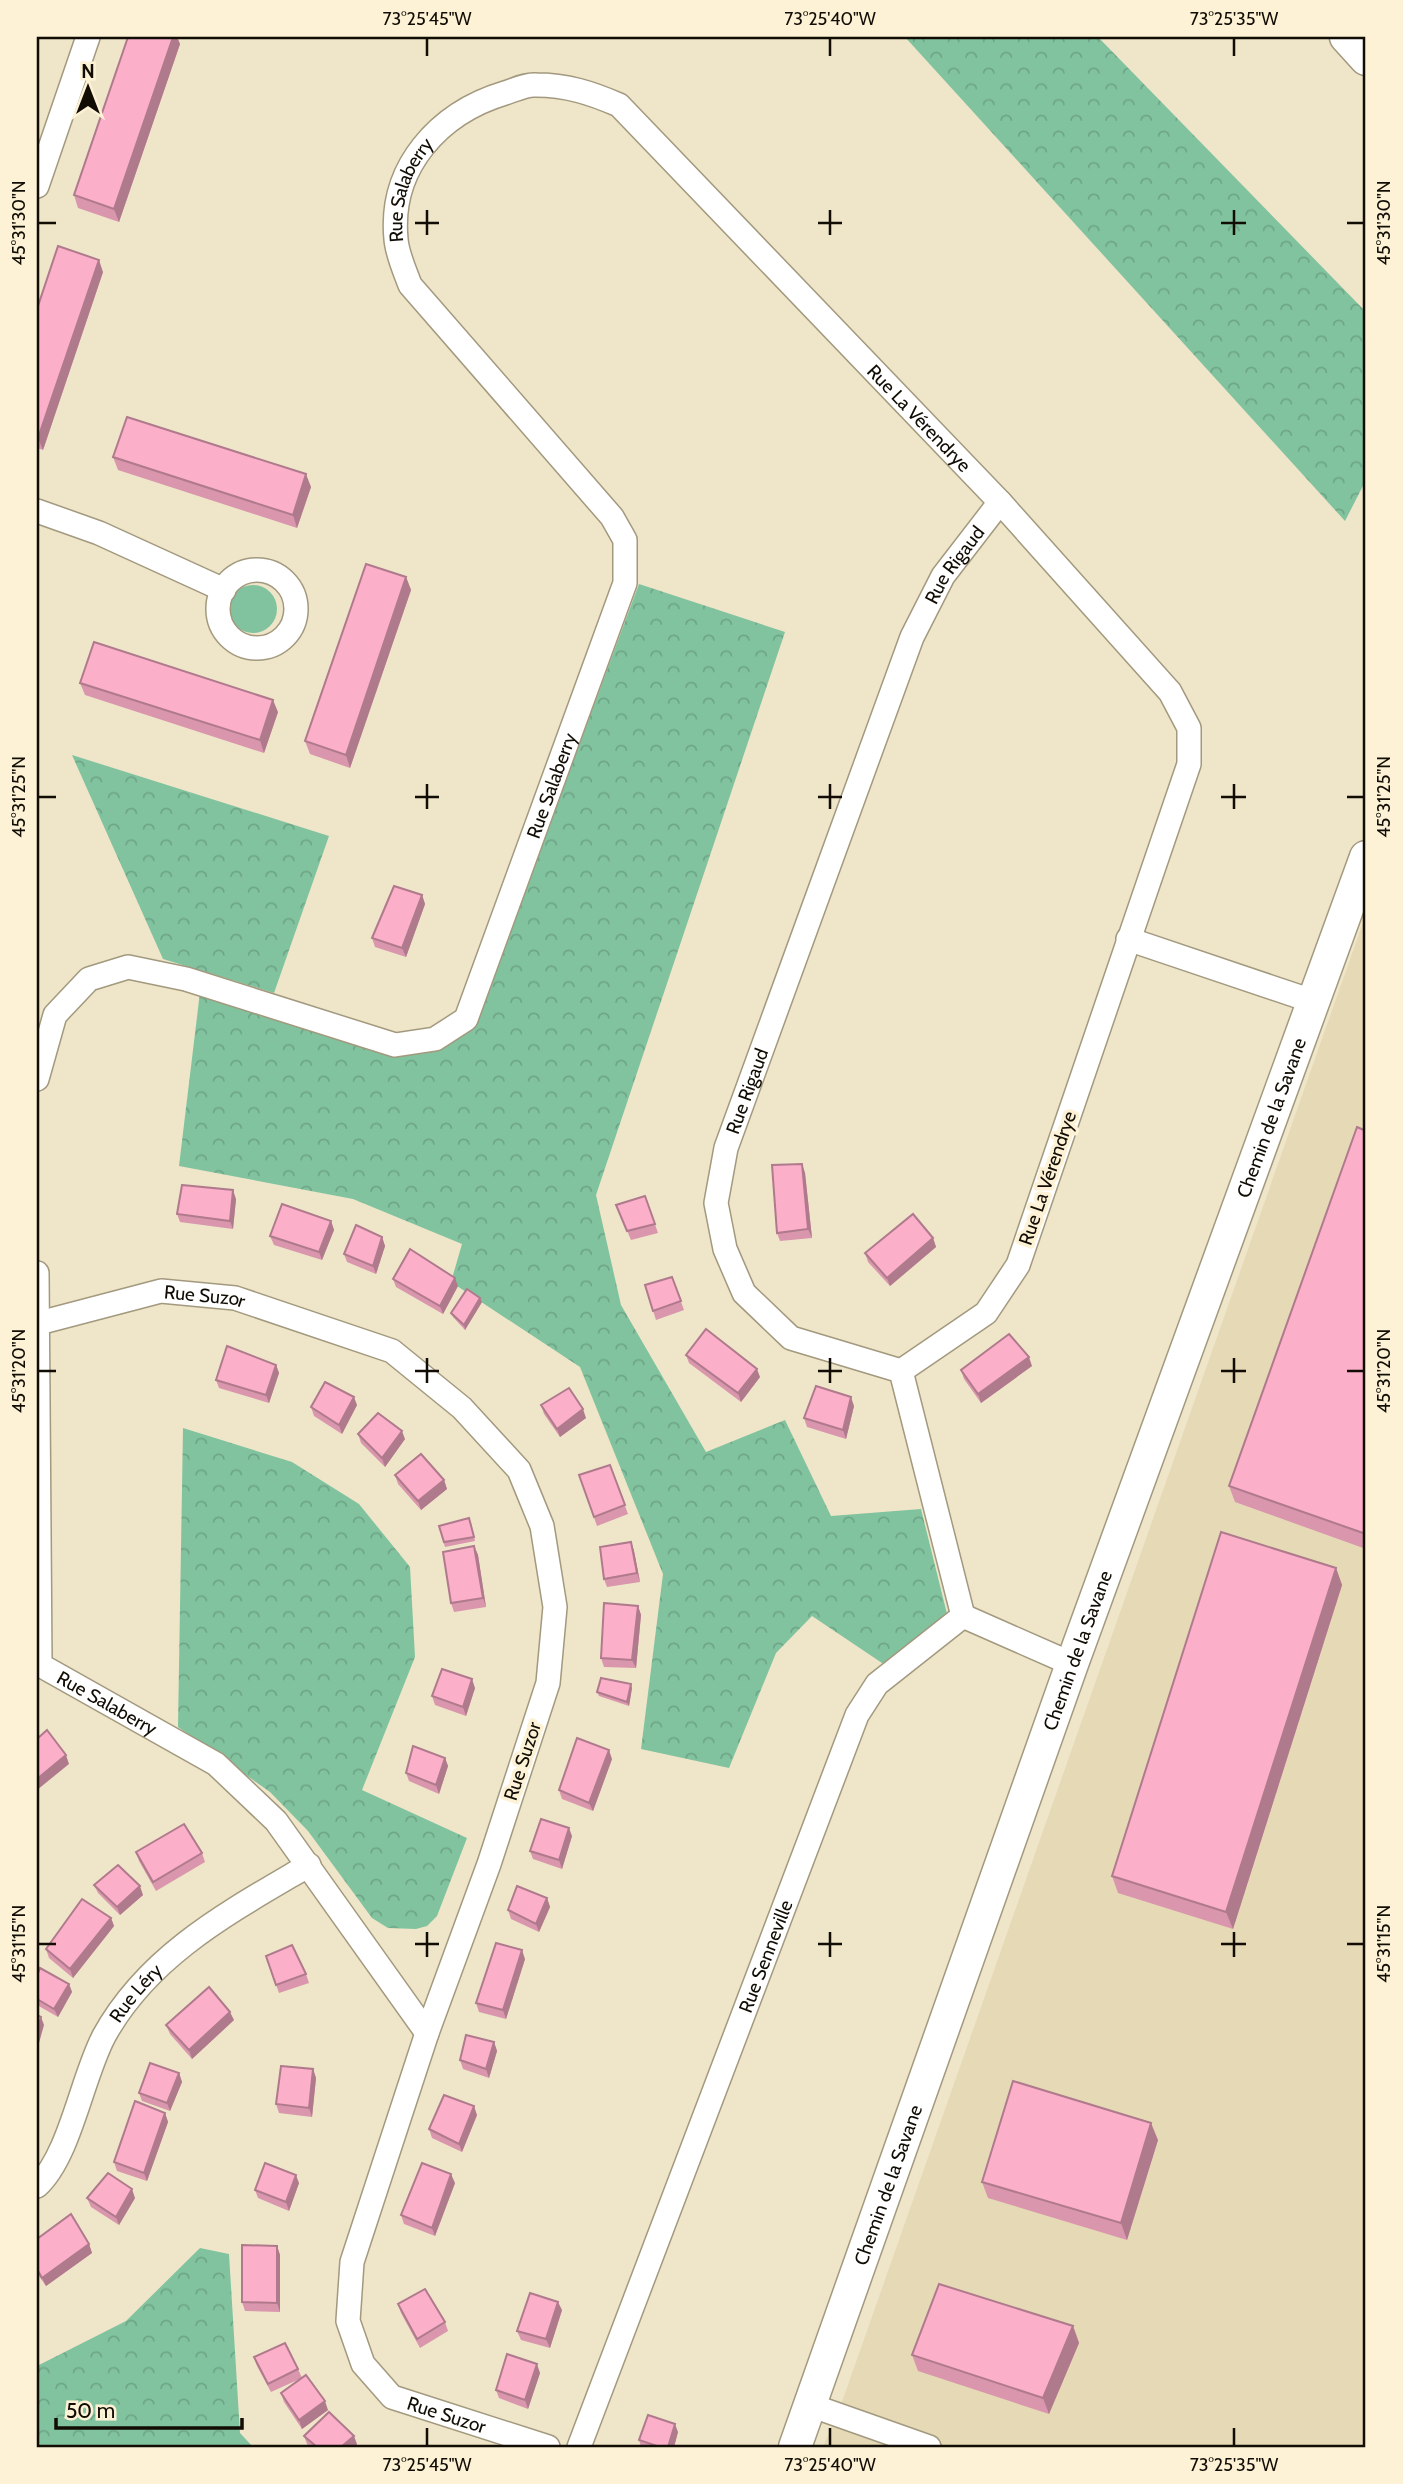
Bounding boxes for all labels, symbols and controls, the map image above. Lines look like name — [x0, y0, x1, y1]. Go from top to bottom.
text: 73°25'45"W — [383, 8, 471, 30]
text: 73°25'40"W — [784, 8, 876, 30]
text: 73°25'35"W — [1190, 8, 1278, 30]
north arrow — [52, 52, 122, 122]
text: N — [81, 60, 95, 83]
street label: Rue Salaberry — [384, 132, 438, 243]
text: 45°31'30"N — [8, 181, 30, 265]
text: 45°31'30"N — [1373, 181, 1395, 265]
street label: Rue La Vérendrye — [862, 360, 976, 477]
street label: Rue Rigaud — [920, 522, 989, 608]
street label: Rue Salaberry — [522, 729, 582, 842]
text: 45°31'25"N — [8, 756, 30, 838]
text: 45°31'25"N — [1373, 756, 1395, 838]
street label: Chemin de la Savane — [1232, 1035, 1311, 1201]
street label: Rue Rigaud — [721, 1045, 773, 1137]
street label: Rue La Vérendrye — [1014, 1108, 1081, 1248]
street label: Rue Suzor — [163, 1280, 248, 1313]
text: 45°31'20"N — [8, 1329, 30, 1413]
text: 45°31'20"N — [1373, 1329, 1395, 1413]
street label: Chemin de la Savane — [1038, 1567, 1117, 1734]
street label: Rue Salaberry — [53, 1666, 161, 1741]
street label: Rue Suzor — [499, 1719, 546, 1803]
street label: Rue Senneville — [734, 1896, 798, 2016]
text: 45°31'15"N — [8, 1905, 30, 1983]
text: 45°31'15"N — [1373, 1905, 1395, 1983]
street label: Rue Léry — [104, 1958, 167, 2027]
street label: Chemin de la Savane — [849, 2102, 927, 2268]
scale bar — [56, 2386, 242, 2430]
street label: Rue Suzor — [404, 2392, 489, 2438]
text: 50 m — [66, 2398, 115, 2423]
text: 73°25'45"W — [383, 2454, 471, 2476]
text: 73°25'40"W — [784, 2454, 876, 2476]
text: 73°25'35"W — [1190, 2454, 1278, 2476]

